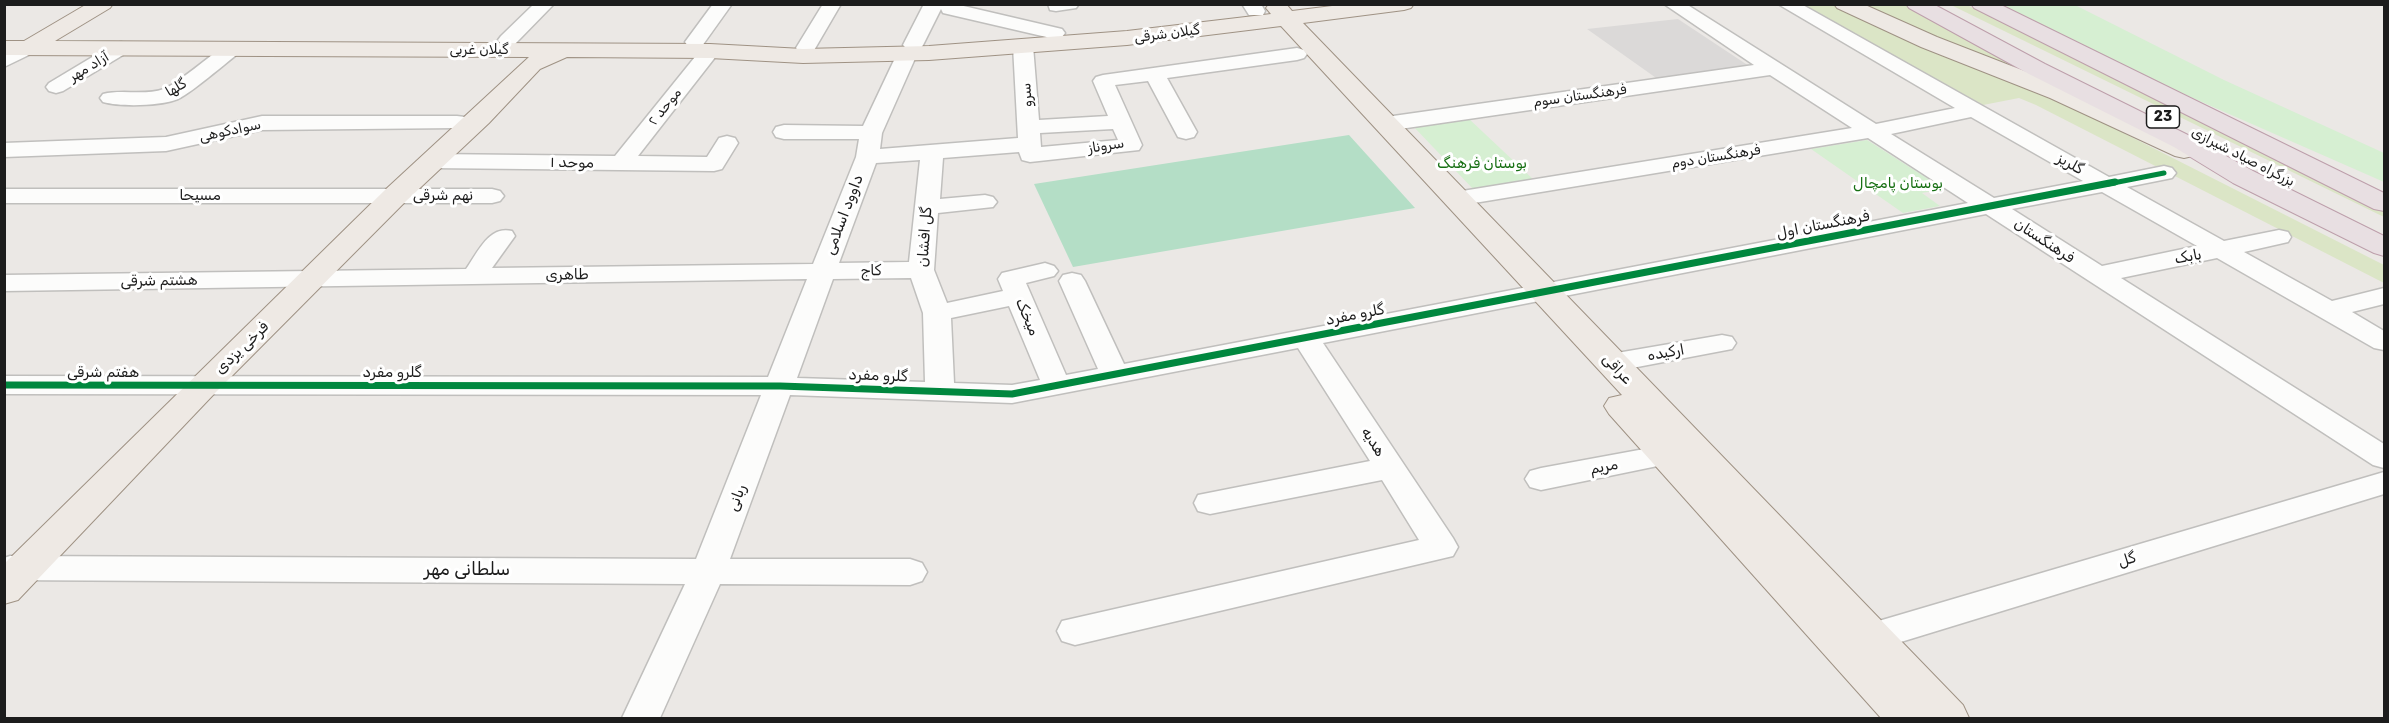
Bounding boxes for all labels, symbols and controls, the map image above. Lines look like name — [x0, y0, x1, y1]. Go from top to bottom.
street label: گیلان شرقی — [1133, 22, 1201, 46]
street label: گیلان غربی — [449, 42, 509, 58]
street label: آزاد مهر — [66, 48, 112, 86]
street label: گلها — [162, 75, 190, 101]
street label: فرهنگستان سوم — [1532, 81, 1628, 111]
street label: سرو — [1018, 82, 1036, 108]
street label: موحد ۲ — [645, 85, 685, 129]
road number: 23 — [2146, 106, 2180, 128]
street label: سوادکوهی — [198, 116, 262, 146]
street label: بزرگراه صیاد شیرازی — [2188, 124, 2298, 190]
street label: سروناز — [1087, 135, 1125, 157]
street label: فرهنگستان دوم — [1670, 142, 1762, 172]
street label: گلریز — [2054, 149, 2086, 179]
street label: موحد ۱ — [550, 154, 594, 172]
park label: بوستان فرهنگ — [1437, 155, 1527, 173]
street label: داوود اسلامی — [821, 173, 867, 257]
park label: بوستان پامچال — [1853, 175, 1943, 193]
street label: مسیحا — [179, 187, 221, 205]
street label: نهم شرقی — [413, 187, 473, 205]
street label: گل افشان — [914, 206, 936, 268]
street label: فرهنگستان اول — [1775, 207, 1871, 243]
street label: فرهنگستان — [2010, 215, 2078, 267]
street label: بابک — [2173, 246, 2203, 268]
street label: کاج — [860, 262, 882, 280]
street label: طاهری — [545, 266, 589, 284]
street label: هشتم شرقی — [120, 271, 198, 291]
street label: میخک — [1011, 295, 1043, 339]
street label: گلرو مفرد — [1324, 301, 1386, 329]
street label: فرخی یزدی — [211, 318, 273, 378]
street label: ارکیده — [1646, 341, 1686, 365]
street label: عراقی — [1598, 350, 1636, 388]
street label: هفتم شرقی — [67, 364, 139, 382]
street label: گلرو مفرد — [362, 364, 422, 382]
street label: گلرو مفرد — [848, 366, 908, 386]
street label: هدیه — [1357, 424, 1389, 460]
street label: مریم — [1588, 455, 1620, 479]
street label: ربانی — [724, 482, 750, 514]
street label: گل — [2116, 549, 2138, 571]
street label: سلطانی مهر — [424, 559, 510, 581]

